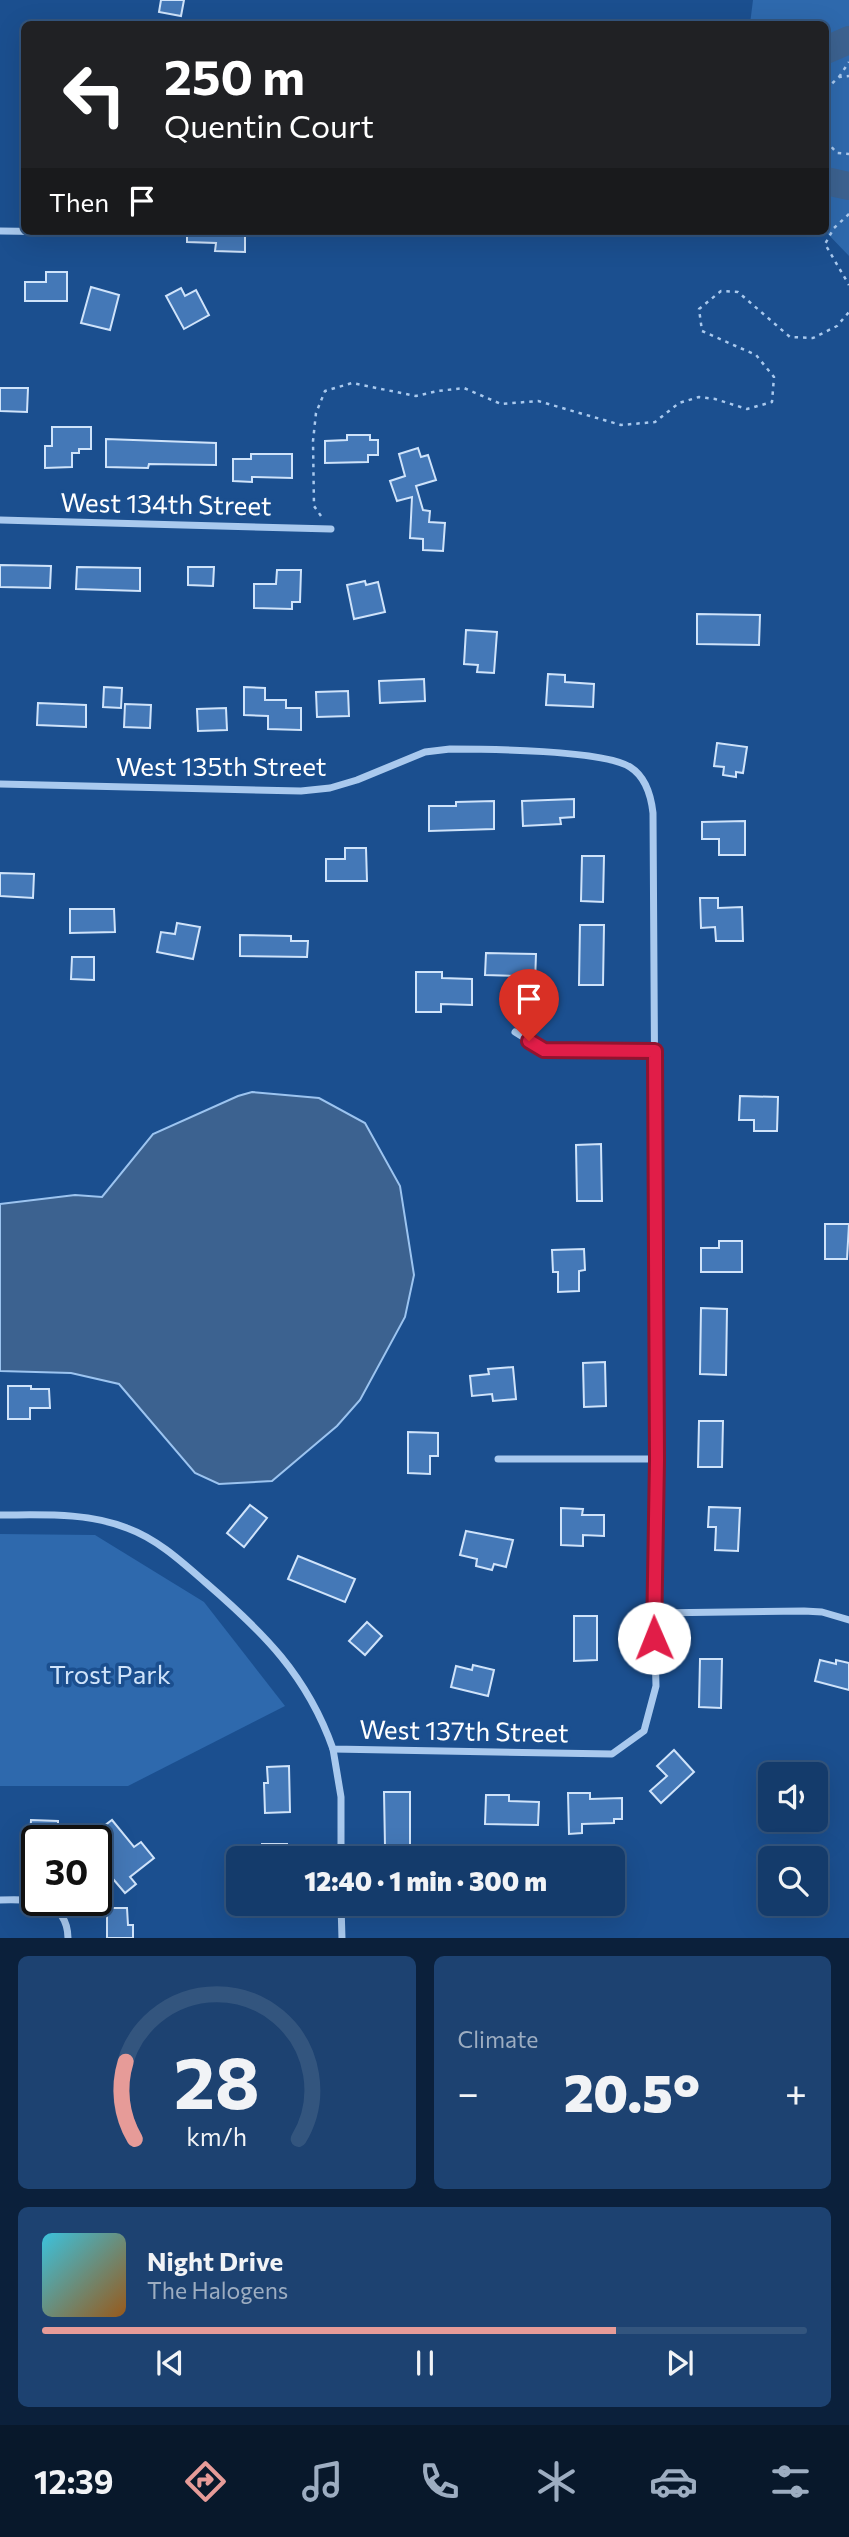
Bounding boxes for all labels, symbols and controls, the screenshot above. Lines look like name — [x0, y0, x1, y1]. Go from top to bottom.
text: 250 m — [164, 45, 305, 105]
icon: left — [49, 49, 140, 140]
text: Quentin Court — [164, 105, 374, 145]
icon: arrive — [123, 182, 161, 220]
text: Then — [49, 186, 109, 217]
street label: West 134th Street — [60, 486, 272, 520]
street label: West 135th Street — [116, 750, 326, 781]
pin — [499, 969, 559, 1041]
icon: arrive — [510, 980, 548, 1018]
position arrow — [617, 1601, 691, 1675]
park label: Trost Park — [49, 1658, 171, 1689]
street label: West 137th Street — [359, 1713, 569, 1747]
map controls — [758, 1762, 828, 1916]
button: sound — [758, 1762, 828, 1832]
speed limit sign: 30 — [21, 1825, 112, 1916]
button: search — [758, 1846, 828, 1916]
text: 12:40 · 1 min · 300 m — [304, 1865, 547, 1896]
text: Climate — [458, 2025, 539, 2053]
text: 28 — [174, 2035, 260, 2124]
text: 20.5° — [564, 2059, 700, 2123]
text: − — [458, 2068, 479, 2115]
text: + — [785, 2068, 807, 2115]
text: km/h — [186, 2120, 247, 2150]
text: Night Drive — [147, 2245, 283, 2276]
text: The Halogens — [147, 2276, 288, 2304]
icon: previous — [151, 2344, 189, 2382]
icon: pause — [406, 2344, 444, 2382]
icon: next — [661, 2344, 699, 2382]
icon: directions — [181, 2457, 230, 2506]
icon: music — [298, 2457, 347, 2506]
icon: phone — [415, 2457, 464, 2506]
icon: climate — [532, 2457, 581, 2506]
icon: car — [649, 2457, 698, 2506]
icon: filters — [766, 2457, 815, 2506]
text: 12:39 — [34, 2461, 114, 2501]

